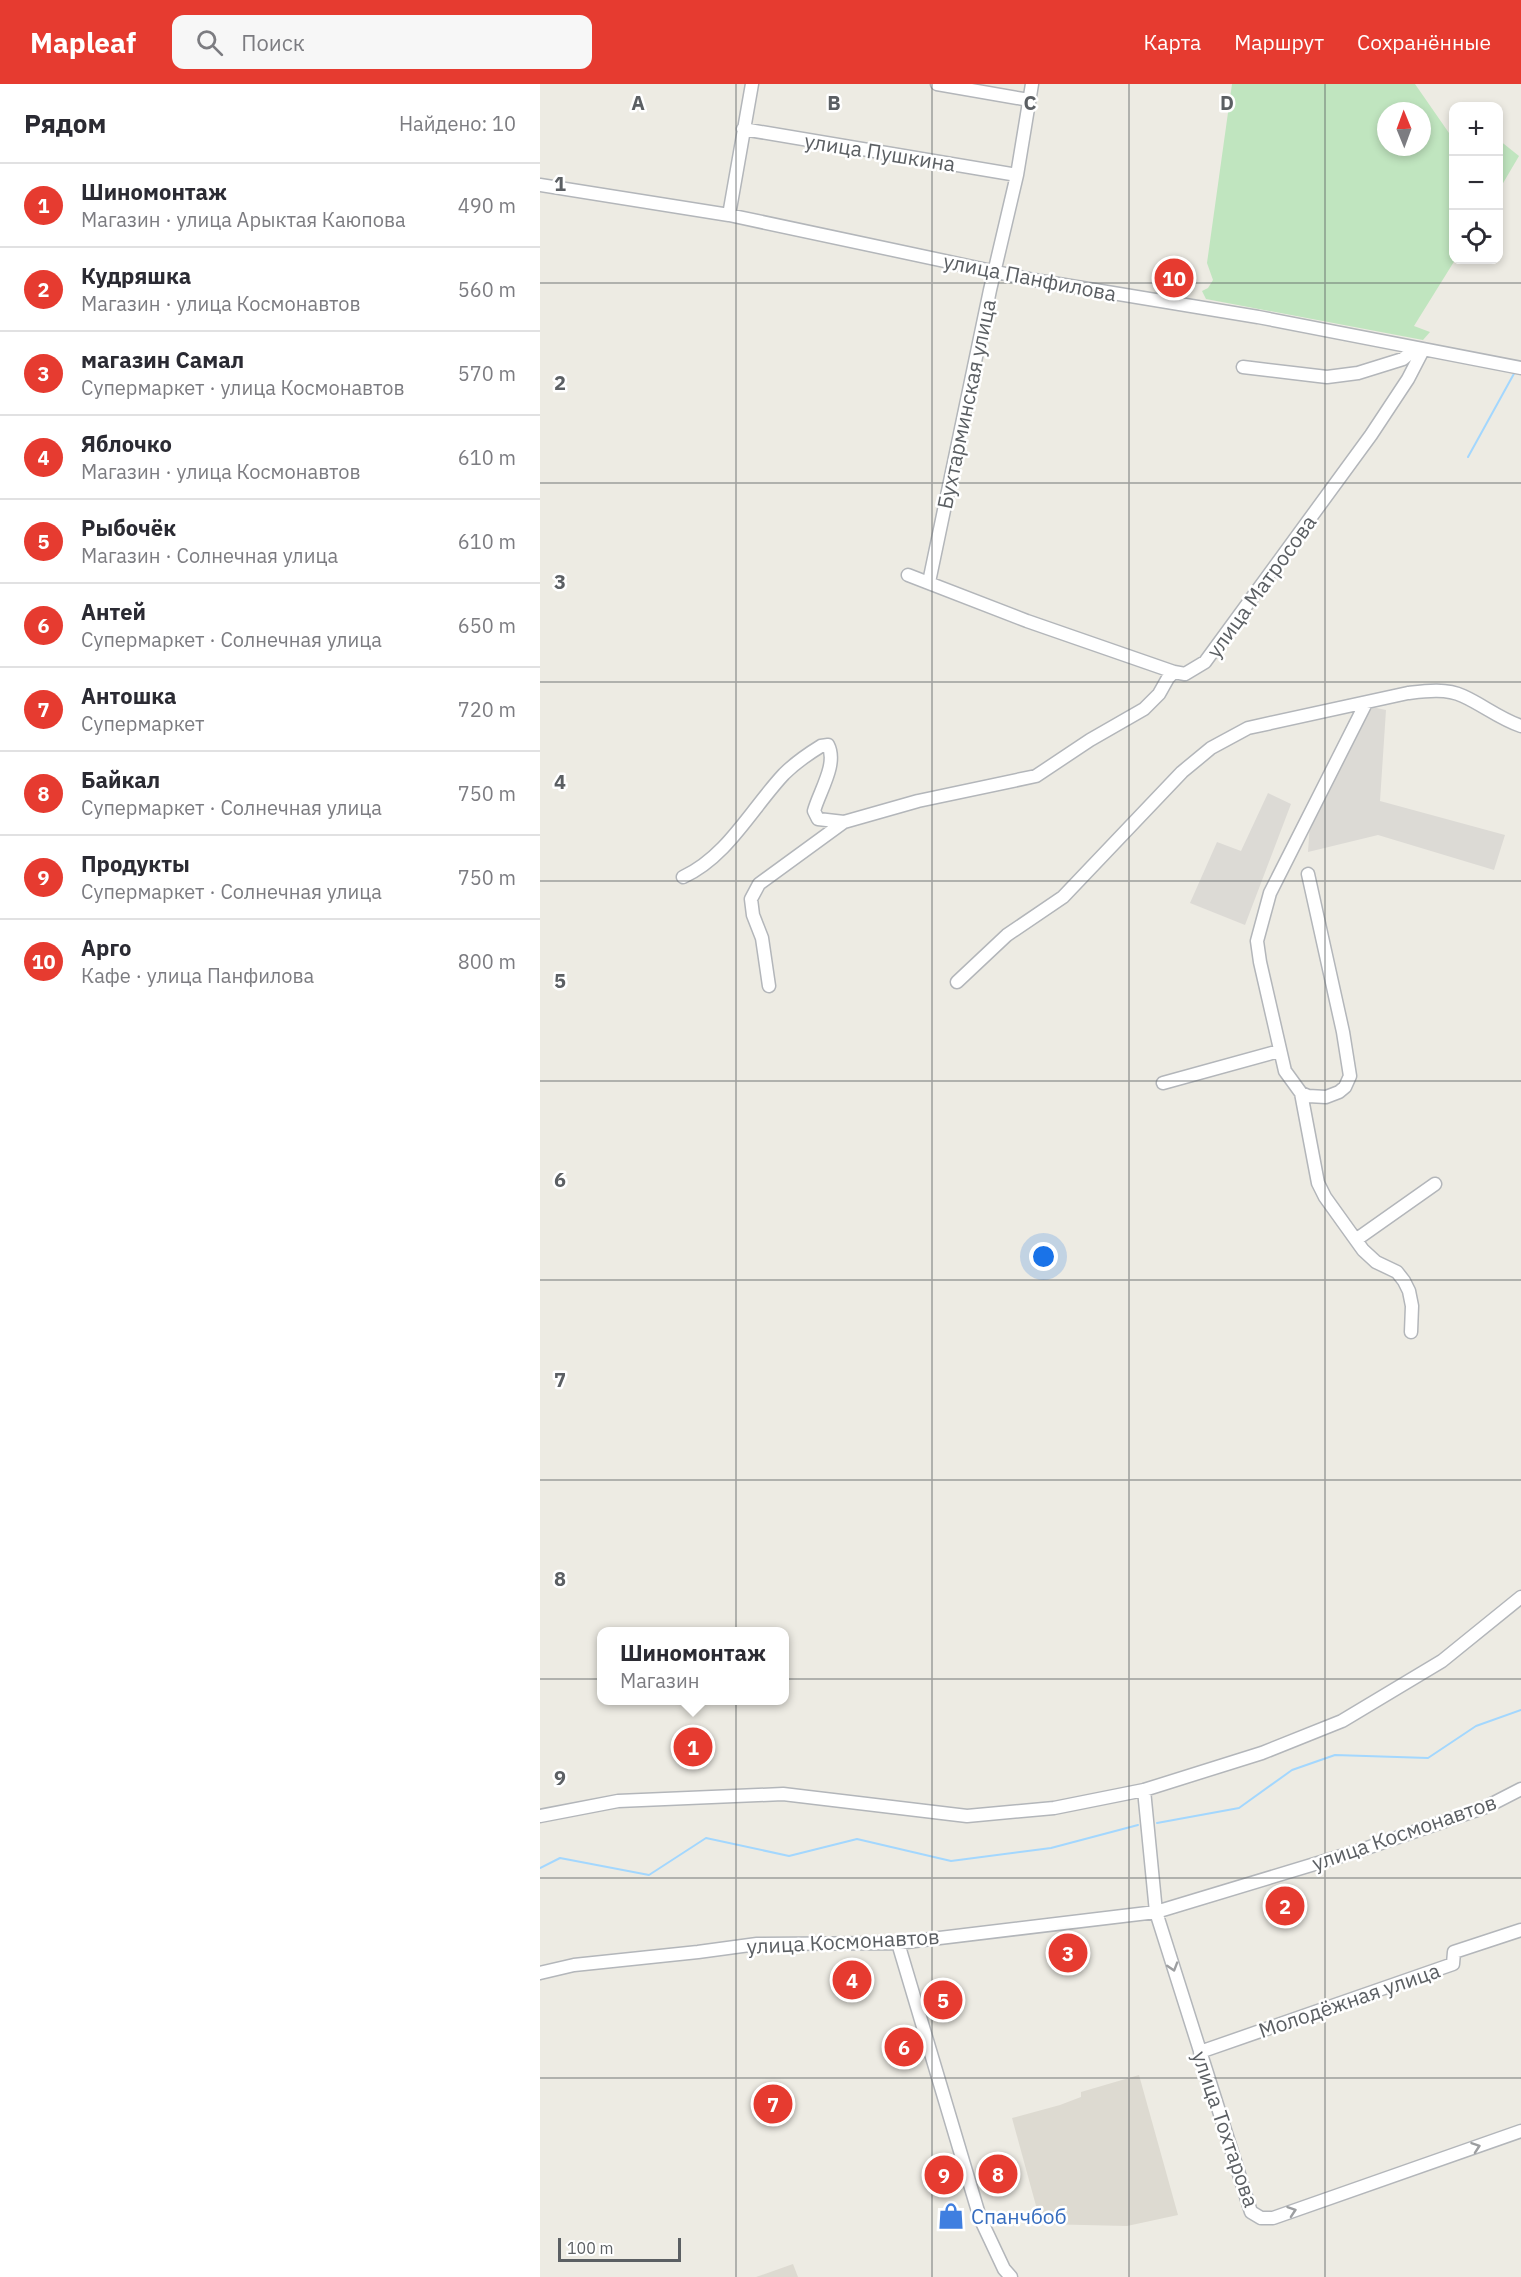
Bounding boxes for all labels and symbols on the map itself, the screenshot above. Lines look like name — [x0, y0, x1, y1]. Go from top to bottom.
text: A — [631, 89, 645, 116]
text: B — [827, 89, 841, 116]
text: C — [1023, 89, 1037, 116]
text: D — [1220, 89, 1234, 116]
north arrow — [1377, 102, 1431, 156]
street label: улица Пушкина — [803, 126, 957, 178]
text: 1 — [554, 170, 566, 197]
street label: улица Панфилова — [941, 246, 1119, 308]
pin: 10 — [1154, 256, 1194, 300]
street label: Бухтарминская улица — [930, 296, 1002, 512]
text: 2 — [554, 369, 566, 396]
street label: улица Матросова — [1200, 509, 1322, 663]
text: 3 — [554, 568, 566, 595]
text: 4 — [554, 768, 566, 795]
text: 5 — [554, 967, 566, 994]
text: 6 — [554, 1166, 566, 1193]
your location — [1029, 1242, 1058, 1271]
text: 7 — [554, 1366, 566, 1393]
text: 8 — [554, 1565, 566, 1592]
pin: 1 — [674, 1724, 712, 1770]
text: 9 — [554, 1764, 566, 1791]
street label: улица Космонавтов — [1308, 1787, 1500, 1877]
pin: 2 — [1266, 1884, 1304, 1928]
street label: улица Космонавтов — [746, 1922, 940, 1960]
pin: 3 — [1048, 1930, 1088, 1976]
street label: Молодёжная улица — [1255, 1956, 1443, 2044]
pin: 4 — [832, 1958, 872, 2002]
one-way arrow — [1166, 1961, 1179, 1972]
pin: 5 — [924, 1978, 962, 2022]
pin: 6 — [884, 2024, 924, 2070]
street label: улица Тохтарова — [1186, 2047, 1266, 2211]
pin: 7 — [754, 2082, 792, 2126]
one-way arrow — [1470, 2142, 1481, 2155]
pin: 9 — [924, 2152, 964, 2198]
pin: 8 — [978, 2152, 1018, 2196]
shop icon: Спанчбоб — [936, 2201, 966, 2231]
place label: Спанчбоб — [971, 2202, 1067, 2230]
one-way arrow — [1286, 2206, 1296, 2219]
scale bar — [558, 2235, 681, 2262]

